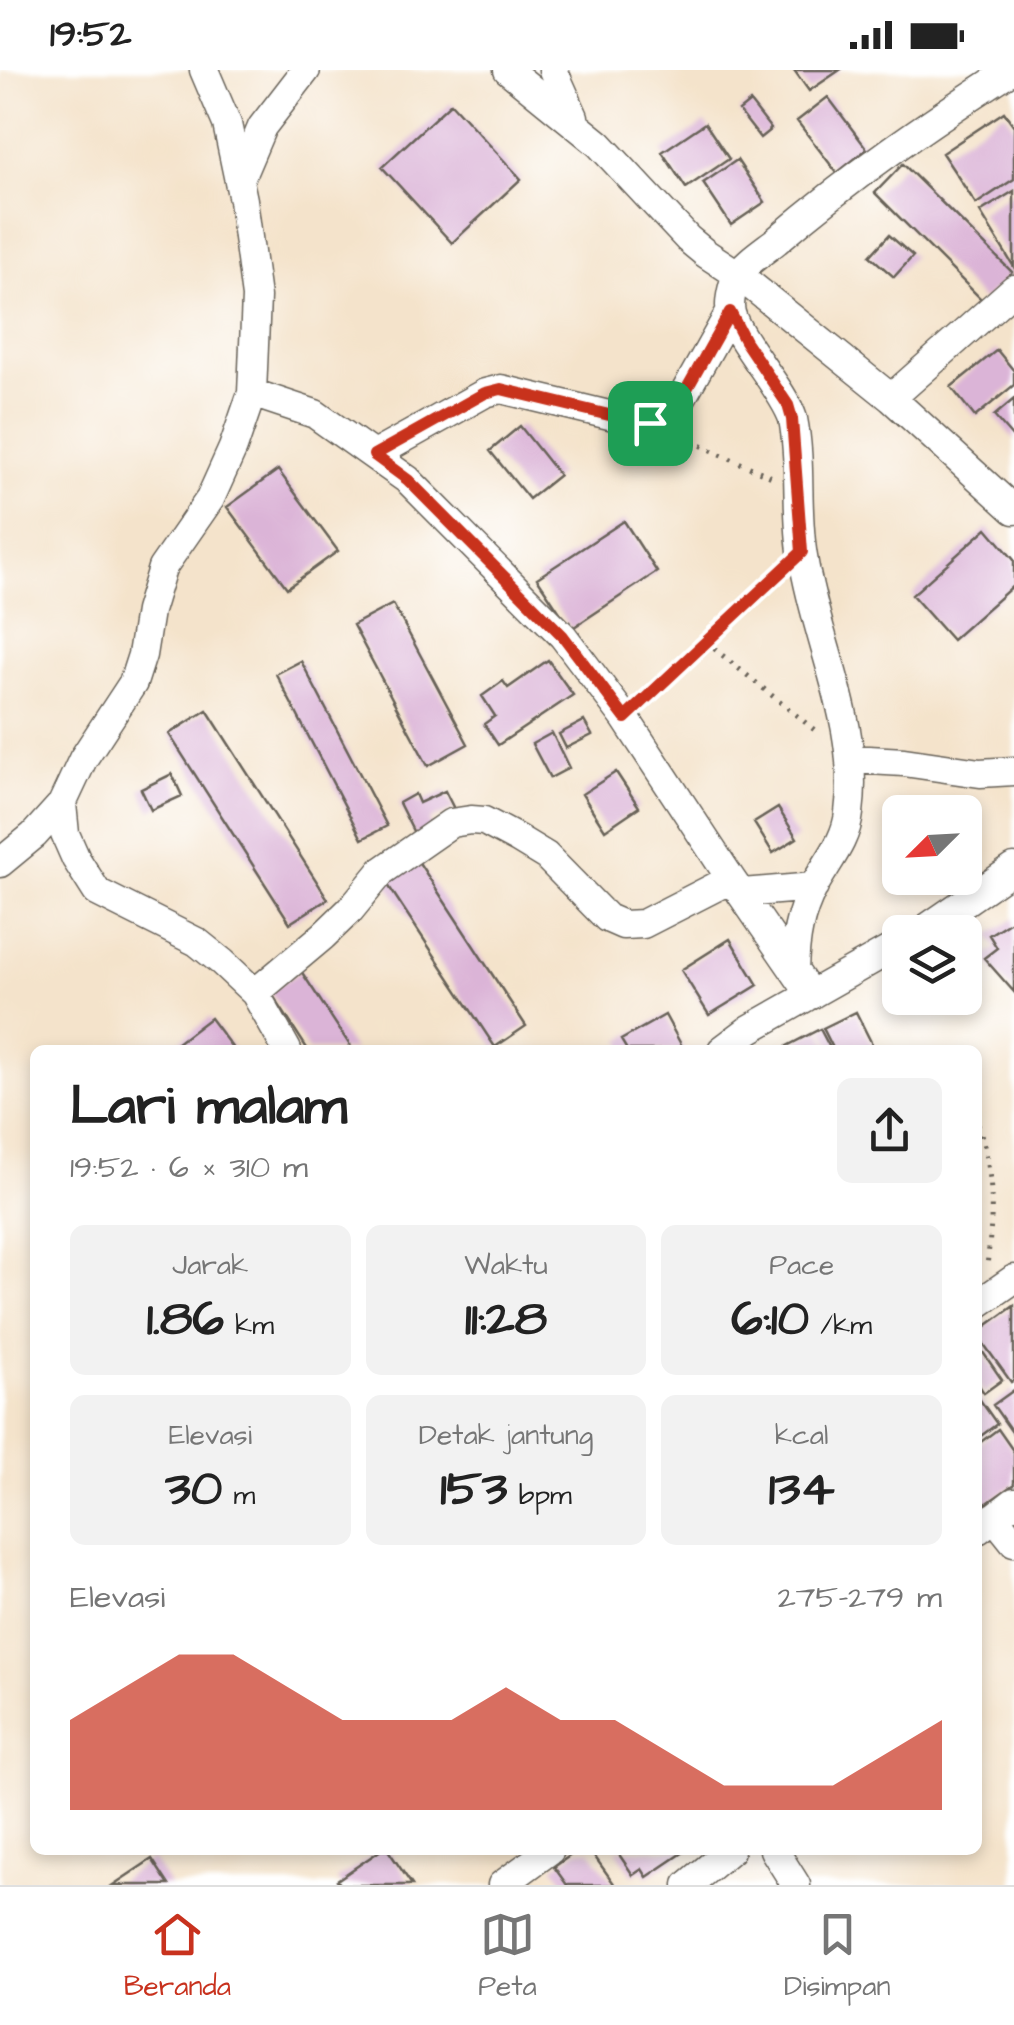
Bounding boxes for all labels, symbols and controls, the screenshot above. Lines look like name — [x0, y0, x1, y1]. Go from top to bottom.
text: 19:52 — [50, 9, 132, 61]
pin — [608, 381, 693, 466]
icon: arrive — [623, 396, 678, 451]
north arrow — [882, 795, 982, 895]
map controls — [882, 795, 982, 1015]
button: layers — [882, 915, 982, 1015]
text: Lari malam — [70, 1069, 347, 1145]
button: share — [837, 1078, 942, 1183]
text: 19:52 · 6 × 310 m — [70, 1145, 308, 1190]
text: Jarak — [172, 1246, 248, 1285]
text: Waktu — [464, 1246, 548, 1285]
text: Pace — [769, 1246, 834, 1285]
text: 1.86 — [147, 1285, 224, 1354]
text: 11:28 — [465, 1285, 547, 1354]
text: 6:10 — [731, 1285, 809, 1354]
text: km — [224, 1306, 274, 1345]
text: /km — [809, 1306, 872, 1345]
text: Elevasi — [169, 1416, 252, 1455]
text: Detak jantung — [419, 1416, 593, 1455]
text: kcal — [775, 1416, 828, 1455]
text: 30 — [165, 1455, 222, 1524]
text: 153 — [440, 1455, 507, 1524]
text: 134 — [769, 1455, 835, 1524]
text: m — [222, 1476, 255, 1515]
text: bpm — [507, 1476, 572, 1515]
text: Elevasi — [70, 1575, 165, 1620]
text: 275–279 m — [777, 1575, 942, 1620]
tab: Beranda — [124, 1907, 231, 2006]
tab: Peta — [478, 1907, 537, 2006]
tab: Disimpan — [784, 1907, 890, 2006]

